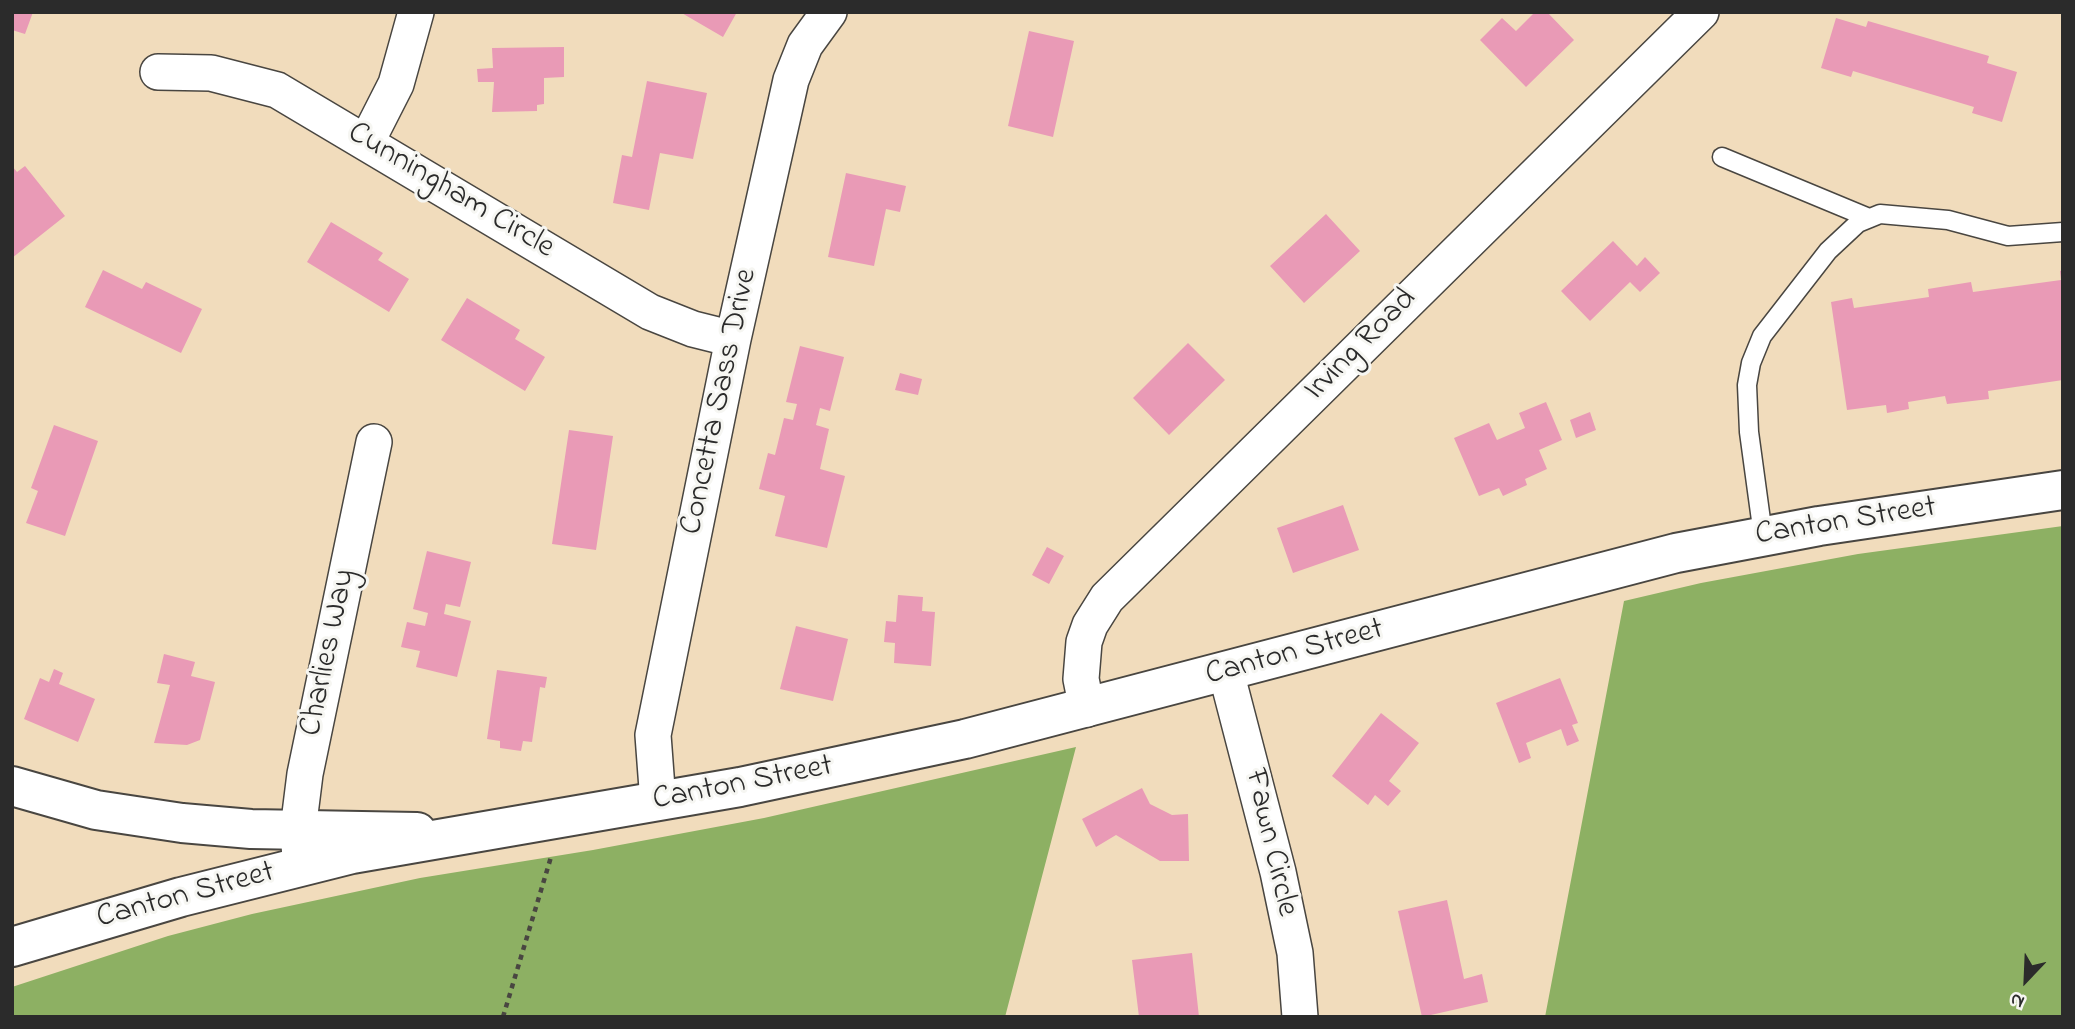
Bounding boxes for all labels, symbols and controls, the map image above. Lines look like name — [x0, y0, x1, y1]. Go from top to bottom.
street label: Cunningham Circle — [340, 115, 560, 269]
street label: Concetta Sass Drive — [674, 266, 768, 538]
street label: Irving Road — [1298, 282, 1426, 410]
street label: Canton Street — [1753, 490, 1939, 556]
street label: Charlies Way — [294, 566, 366, 740]
street label: Canton Street — [1202, 612, 1388, 696]
street label: Canton Street — [650, 749, 836, 821]
street label: Fawn Circle — [1233, 766, 1305, 920]
street label: Canton Street — [93, 855, 279, 939]
north arrow — [1991, 945, 2061, 1015]
text: N — [2006, 985, 2029, 1015]

